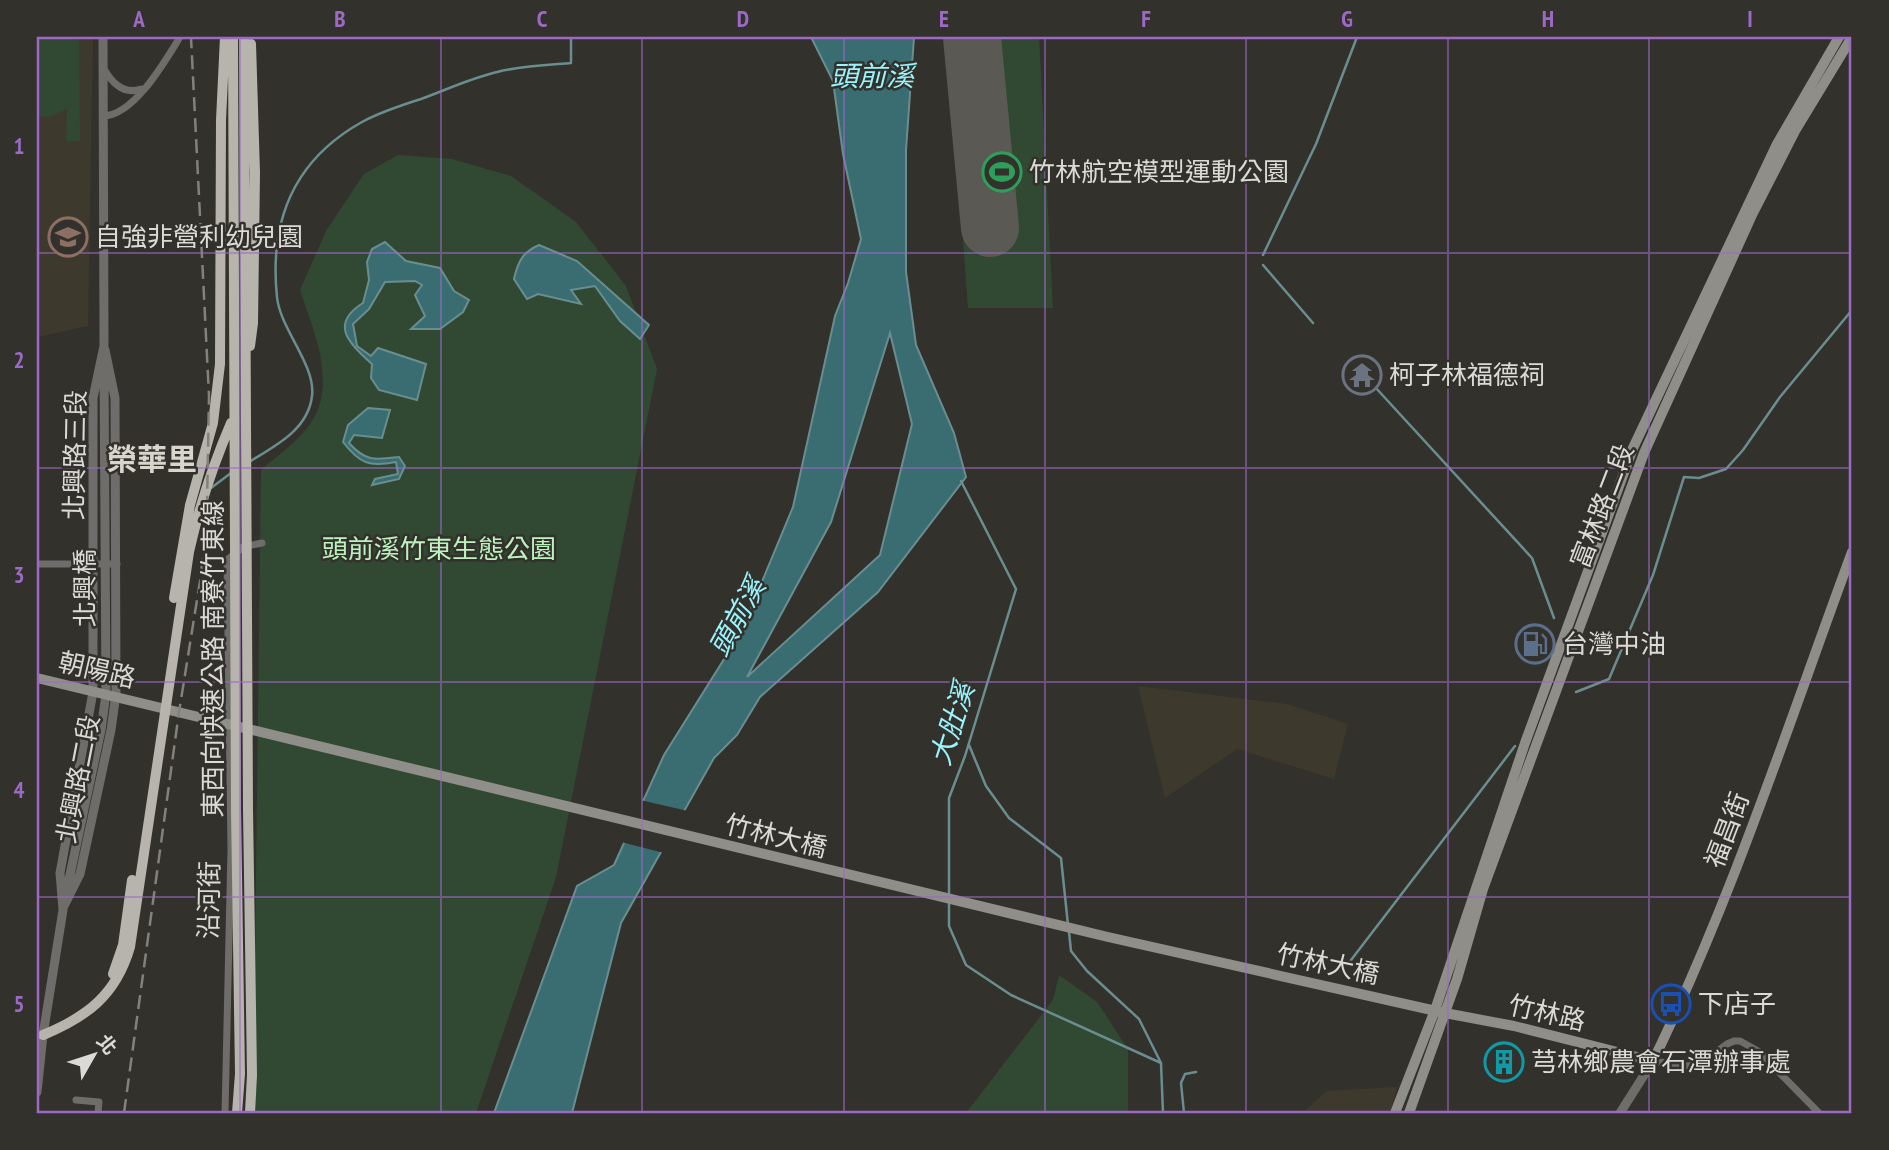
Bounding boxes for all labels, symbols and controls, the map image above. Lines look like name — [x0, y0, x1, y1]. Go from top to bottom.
text: A — [132, 4, 145, 33]
text: B — [334, 4, 346, 33]
text: C — [537, 4, 548, 33]
text: D — [737, 4, 749, 33]
text: E — [939, 4, 949, 33]
text: F — [1141, 4, 1151, 33]
text: G — [1341, 4, 1353, 33]
text: H — [1542, 4, 1554, 33]
text: I — [1747, 4, 1753, 33]
water label: 頭前溪 — [830, 57, 918, 94]
text: 1 — [14, 131, 25, 160]
sports icon: 竹林航空模型運動公園 — [981, 151, 1023, 193]
place label: 竹林航空模型運動公園 — [1029, 155, 1289, 188]
school or university icon: 自強非營利幼兒園 — [47, 216, 89, 258]
place label: 自強非營利幼兒園 — [95, 220, 303, 253]
text: 2 — [14, 345, 25, 374]
temple icon: 柯子林福德祠 — [1341, 354, 1383, 396]
place label: 柯子林福德祠 — [1389, 358, 1545, 391]
street label: 北興路三段 — [57, 390, 92, 520]
district label: 榮華里 — [107, 439, 197, 478]
street label: 富林路二段 — [1563, 439, 1640, 572]
street label: 東西向快速公路 南寮竹東線 — [196, 500, 229, 818]
park label: 頭前溪竹東生態公園 — [322, 532, 556, 565]
street label: 北興橋 — [68, 549, 101, 627]
text: 3 — [14, 560, 25, 589]
water label: 頭前溪 — [700, 568, 775, 662]
fuel station icon: 台灣中油 — [1514, 623, 1556, 665]
place label: 台灣中油 — [1562, 627, 1666, 660]
street label: 朝陽路 — [55, 645, 139, 694]
water label: 大肚溪 — [921, 674, 983, 770]
street label: 北興路二段 — [49, 712, 106, 846]
text: 4 — [14, 775, 25, 804]
street label: 福昌街 — [1697, 787, 1756, 872]
street label: 竹林大橋 — [722, 807, 831, 864]
street label: 沿河街 — [191, 861, 226, 939]
street label: 竹林大橋 — [1274, 937, 1382, 990]
bus stop icon: 下店子 — [1650, 983, 1692, 1025]
place label: 下店子 — [1698, 987, 1776, 1020]
street label: 竹林路 — [1505, 988, 1589, 1037]
text: 5 — [14, 989, 25, 1018]
north arrow — [60, 1020, 130, 1090]
text: 北 — [92, 1029, 123, 1059]
building icon: 芎林鄉農會石潭辦事處 — [1483, 1041, 1525, 1083]
place label: 芎林鄉農會石潭辦事處 — [1531, 1045, 1791, 1078]

